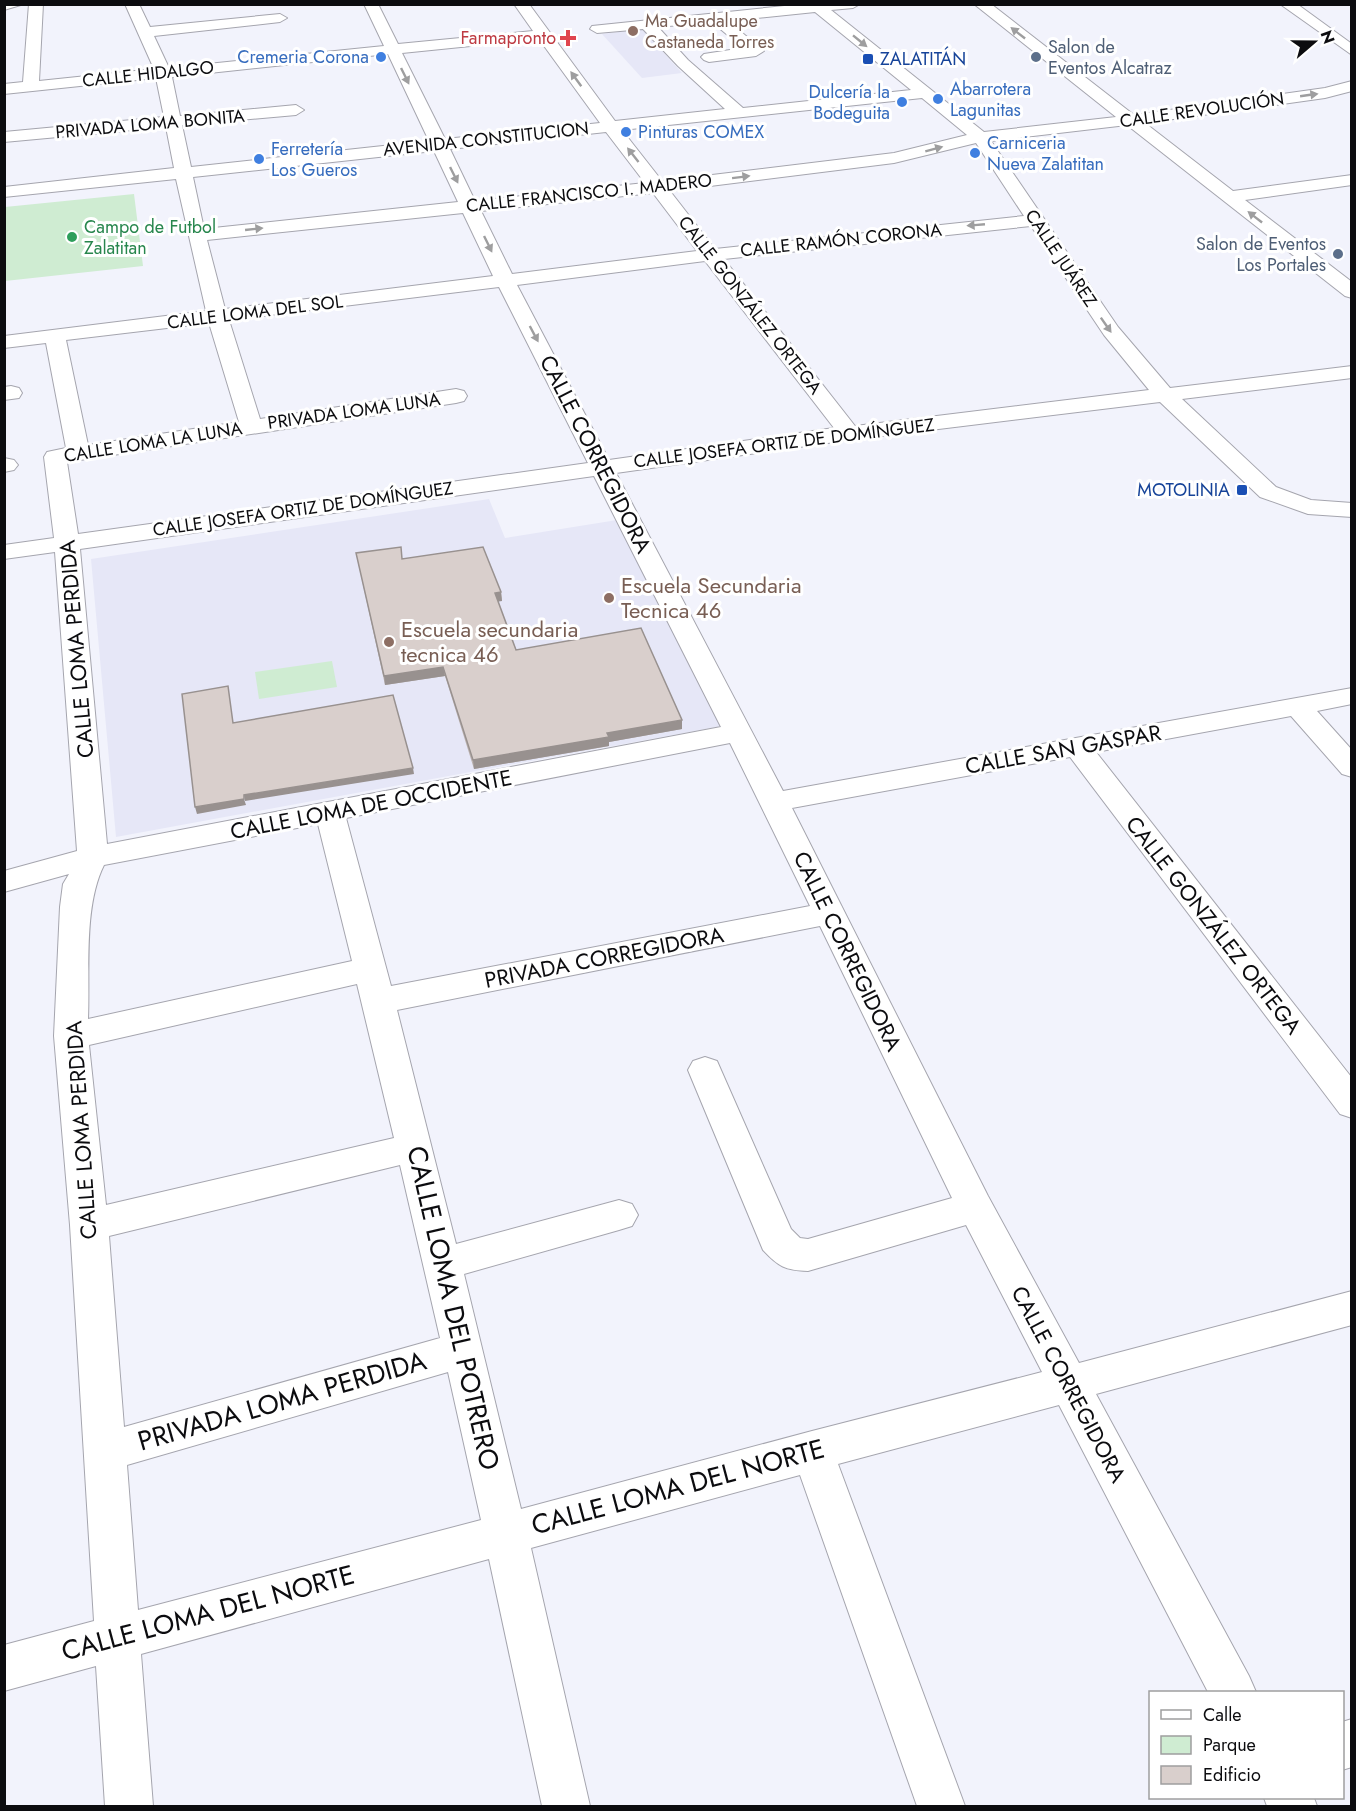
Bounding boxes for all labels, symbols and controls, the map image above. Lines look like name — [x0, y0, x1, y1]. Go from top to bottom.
place label: Ma Guadalupe Castaneda Torres — [645, 8, 774, 55]
north arrow — [1284, 12, 1344, 72]
marker: Ma Guadalupe Castaneda Torres — [626, 24, 640, 38]
place label: Farmapronto — [460, 25, 556, 51]
one-way arrow — [1010, 27, 1025, 39]
text: N — [1315, 27, 1341, 47]
marker: Farmapronto — [561, 31, 575, 45]
place label: Salon de Eventos Alcatraz — [1048, 34, 1173, 81]
one-way arrow — [852, 35, 868, 48]
place label: Cremeria Corona — [237, 44, 369, 70]
place label: ZALATITÁN — [880, 46, 966, 72]
marker: Cremeria Corona — [374, 50, 388, 64]
marker: Salon de Eventos Alcatraz — [1029, 50, 1043, 64]
marker: ZALATITÁN — [861, 52, 875, 66]
street label: CALLE HIDALGO — [81, 54, 215, 94]
one-way arrow — [401, 68, 410, 85]
one-way arrow — [570, 72, 582, 88]
place label: Abarrotera Lagunitas — [950, 76, 1031, 123]
place label: Dulcería la Bodeguita — [809, 79, 890, 126]
street label: CALLE REVOLUCIÓN — [1118, 86, 1286, 134]
one-way arrow — [1300, 91, 1319, 100]
marker: Abarrotera Lagunitas — [931, 92, 945, 106]
marker: Dulcería la Bodeguita — [895, 95, 909, 109]
street label: PRIVADA LOMA BONITA — [54, 103, 246, 145]
street label: AVENIDA CONSTITUCION — [382, 115, 590, 163]
place label: Pinturas COMEX — [638, 119, 764, 145]
marker: Pinturas COMEX — [619, 125, 633, 139]
place label: Carniceria Nueva Zalatitan — [987, 130, 1104, 177]
place label: Ferretería Los Gueros — [271, 136, 357, 183]
one-way arrow — [925, 144, 943, 153]
marker: Carniceria Nueva Zalatitan — [968, 146, 982, 160]
one-way arrow — [627, 147, 639, 162]
marker: Ferretería Los Gueros — [252, 152, 266, 166]
one-way arrow — [449, 166, 459, 184]
street label: CALLE FRANCISCO I. MADERO — [465, 167, 713, 219]
one-way arrow — [731, 172, 750, 181]
street label: CALLE JUÁREZ — [1019, 204, 1103, 312]
street label: CALLE GONZÁLEZ ORTEGA — [672, 210, 828, 400]
one-way arrow — [1248, 212, 1263, 224]
place label: Campo de Futbol Zalatitan — [84, 214, 216, 261]
street label: CALLE RAMÓN CORONA — [739, 216, 943, 263]
one-way arrow — [966, 220, 985, 230]
one-way arrow — [245, 224, 264, 234]
marker: Campo de Futbol Zalatitan — [65, 230, 79, 244]
place label: Salon de Eventos Los Portales — [1196, 231, 1326, 278]
one-way arrow — [483, 235, 493, 253]
marker: Salon de Eventos Los Portales — [1331, 247, 1345, 261]
street label: CALLE LOMA DEL SOL — [166, 288, 344, 336]
one-way arrow — [1100, 316, 1112, 332]
one-way arrow — [529, 325, 539, 342]
street label: CALLE CORREGIDORA — [532, 349, 660, 559]
street label: PRIVADA LOMA LUNA — [266, 386, 442, 436]
street label: CALLE JOSEFA ORTIZ DE DOMÍNGUEZ — [632, 412, 936, 474]
street label: CALLE LOMA LA LUNA — [62, 415, 244, 469]
street label: CALLE JOSEFA ORTIZ DE DOMÍNGUEZ — [151, 475, 455, 543]
place label: MOTOLINIA — [1137, 477, 1230, 503]
marker: MOTOLINIA — [1235, 483, 1249, 497]
street label: CALLE LOMA PERDIDA — [50, 538, 101, 759]
place label: Escuela Secundaria Tecnica 46 — [621, 569, 802, 626]
marker: Escuela Secundaria Tecnica 46 — [602, 591, 616, 605]
place label: Escuela secundaria tecnica 46 — [401, 613, 578, 670]
marker: Escuela secundaria tecnica 46 — [382, 635, 396, 649]
street label: CALLE SAN GASPAR — [963, 716, 1164, 782]
street label: CALLE LOMA DE OCCIDENTE — [227, 761, 515, 847]
street label: CALLE GONZÁLEZ ORTEGA — [1118, 809, 1310, 1041]
street label: CALLE CORREGIDORA — [786, 846, 910, 1057]
street label: PRIVADA CORREGIDORA — [482, 918, 727, 996]
street label: CALLE LOMA PERDIDA — [57, 1019, 105, 1240]
street label: CALLE LOMA DEL POTRERO — [397, 1142, 510, 1474]
street label: CALLE CORREGIDORA — [1004, 1280, 1135, 1488]
street label: PRIVADA LOMA PERDIDA — [133, 1341, 431, 1460]
street label: CALLE LOMA DEL NORTE — [527, 1429, 829, 1544]
street label: CALLE LOMA DEL NORTE — [57, 1555, 359, 1670]
legend — [1149, 1691, 1344, 1799]
text: Calle — [1203, 1702, 1242, 1728]
text: Parque — [1203, 1732, 1256, 1758]
text: Edificio — [1203, 1762, 1261, 1788]

